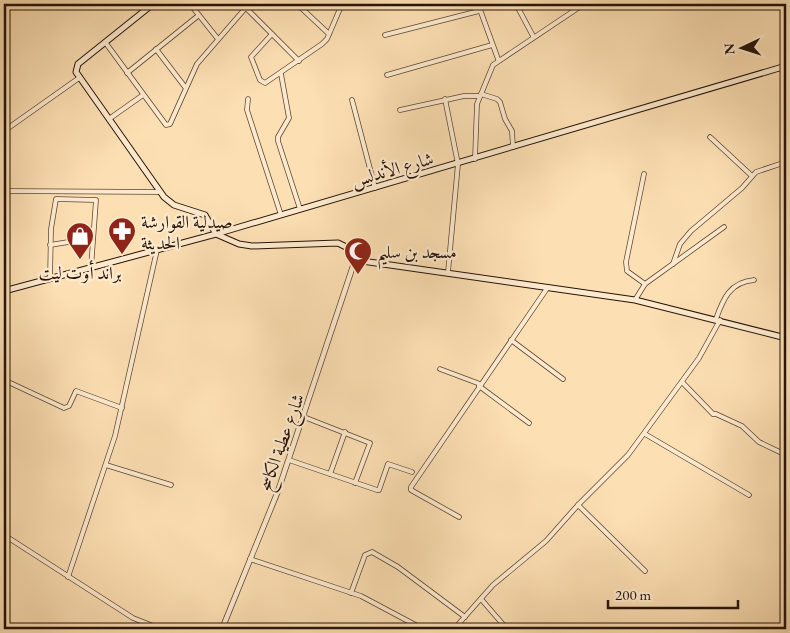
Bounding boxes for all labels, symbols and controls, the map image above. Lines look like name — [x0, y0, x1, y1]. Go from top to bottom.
north arrow — [718, 22, 768, 72]
text: N — [720, 42, 738, 55]
street label: شارع الأندلس — [348, 145, 437, 196]
place label: صيدلية القوارشة الحديثة — [141, 210, 233, 255]
pharmacy icon: صيدلية القوارشة الحديثة — [107, 216, 137, 255]
shop icon: براند أوت ليت — [65, 221, 95, 260]
mosque icon: مسجد بن سليم — [343, 236, 373, 275]
place label: مسجد بن سليم — [377, 240, 457, 270]
place label: براند أوت ليت — [39, 260, 121, 284]
street label: شارع عطية الكاسح — [253, 390, 314, 496]
scale bar — [608, 578, 738, 610]
text: 200 m — [615, 585, 652, 604]

